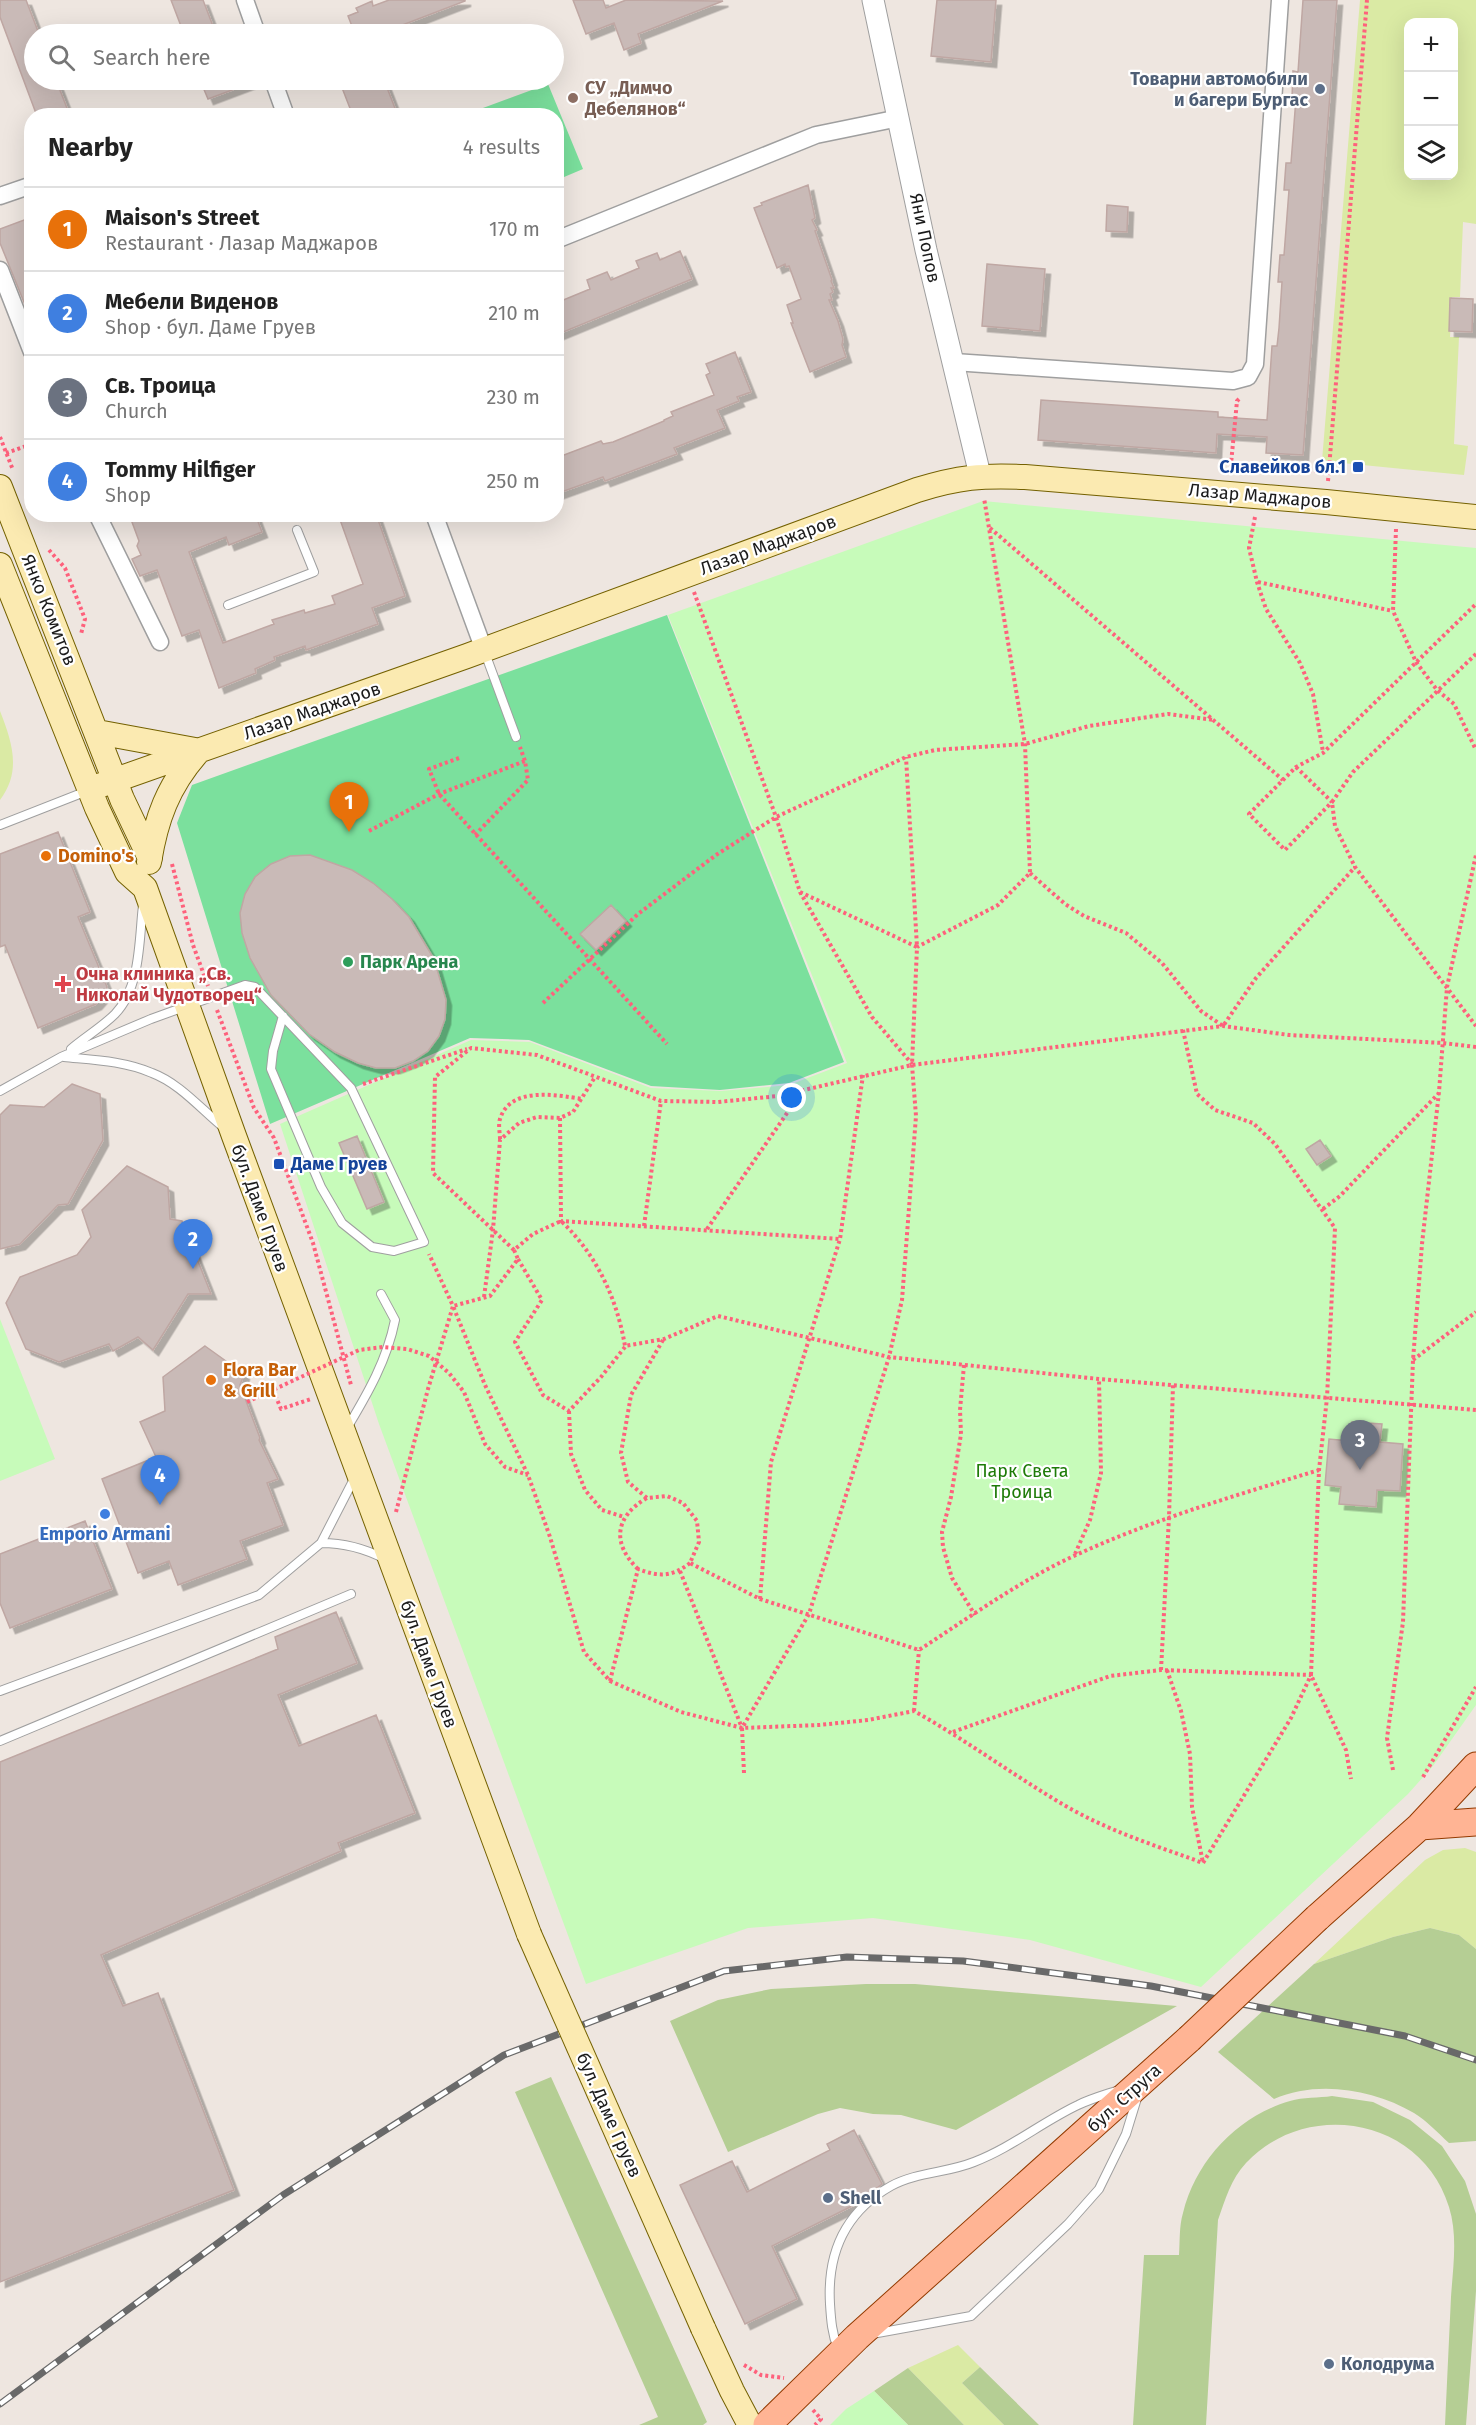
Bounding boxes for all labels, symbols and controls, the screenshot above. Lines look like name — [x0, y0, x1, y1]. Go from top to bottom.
map controls — [1404, 18, 1458, 180]
button: + — [1404, 18, 1458, 72]
search box — [24, 24, 564, 90]
icon: search — [45, 41, 78, 74]
text: Search here — [93, 44, 211, 71]
place label: Товарни автомобили и багери Бургас — [1130, 68, 1308, 111]
button: − — [1404, 72, 1458, 126]
place label: СУ „Димчо Дебелянов“ — [584, 77, 686, 120]
marker: Товарни автомобили и багери Бургас — [1313, 82, 1327, 96]
marker: СУ „Димчо Дебелянов“ — [566, 91, 580, 105]
button: layers — [1404, 126, 1458, 180]
text: Nearby — [48, 132, 133, 163]
text: 4 results — [463, 135, 540, 159]
street label: Яни Попов — [905, 191, 945, 285]
text: Maison's Street — [105, 204, 259, 231]
text: 1 — [63, 217, 72, 241]
text: 170 m — [489, 217, 540, 241]
text: Restaurant · Лазар Маджаров — [105, 231, 378, 255]
text: Мебели Виденов — [105, 288, 279, 315]
text: 2 — [62, 301, 73, 325]
text: 210 m — [488, 301, 540, 325]
text: Shop · бул. Даме Груев — [105, 315, 316, 339]
text: Св. Троица — [105, 372, 216, 399]
text: 3 — [62, 385, 73, 409]
text: 230 m — [487, 385, 540, 409]
text: Church — [105, 399, 168, 423]
text: Tommy Hilfiger — [105, 456, 255, 483]
place label: Славейков бл.1 — [1219, 456, 1346, 478]
marker: Славейков бл.1 — [1351, 460, 1365, 474]
text: 4 — [62, 469, 73, 493]
text: 250 m — [486, 469, 540, 493]
street label: Лазар Маджаров — [1188, 479, 1332, 513]
text: Shop — [105, 483, 151, 507]
street label: Лазар Маджаров — [697, 510, 839, 580]
street label: Янко Комитов — [17, 551, 81, 669]
street label: Лазар Маджаров — [241, 677, 383, 745]
pin: 1 — [330, 782, 368, 832]
place label: Domino's — [58, 845, 134, 867]
marker: Domino's — [39, 849, 53, 863]
place label: Парк Арена — [360, 951, 459, 973]
marker: Парк Арена — [341, 955, 355, 969]
place label: Oчна клиника „Св. Николай Чудотворец“ — [76, 963, 262, 1006]
marker: Oчна клиника „Св. Николай Чудотворец“ — [54, 975, 72, 993]
your location — [777, 1083, 806, 1112]
street label: бул. Даме Груев — [227, 1141, 293, 1275]
place label: Даме Груев — [290, 1153, 387, 1175]
marker: Даме Груев — [272, 1157, 286, 1171]
pin: 2 — [174, 1220, 212, 1269]
place label: Flora Bar & Grill — [223, 1359, 297, 1402]
marker: Flora Bar & Grill — [204, 1373, 218, 1387]
pin: 3 — [1340, 1420, 1380, 1470]
pin: 4 — [140, 1456, 180, 1505]
park label: Парк Света Троица — [975, 1460, 1069, 1503]
marker: Emporio Armani — [98, 1507, 112, 1521]
place label: Emporio Armani — [39, 1523, 171, 1545]
street label: бул. Даме Груев — [396, 1597, 462, 1731]
street label: бул. Даме Груев — [572, 2049, 646, 2181]
street label: бул. Струга — [1082, 2059, 1166, 2137]
place label: Shell — [840, 2187, 882, 2209]
marker: Shell — [821, 2191, 835, 2205]
place label: Колодрума — [1341, 2353, 1435, 2375]
marker: Колодрума — [1322, 2357, 1336, 2371]

